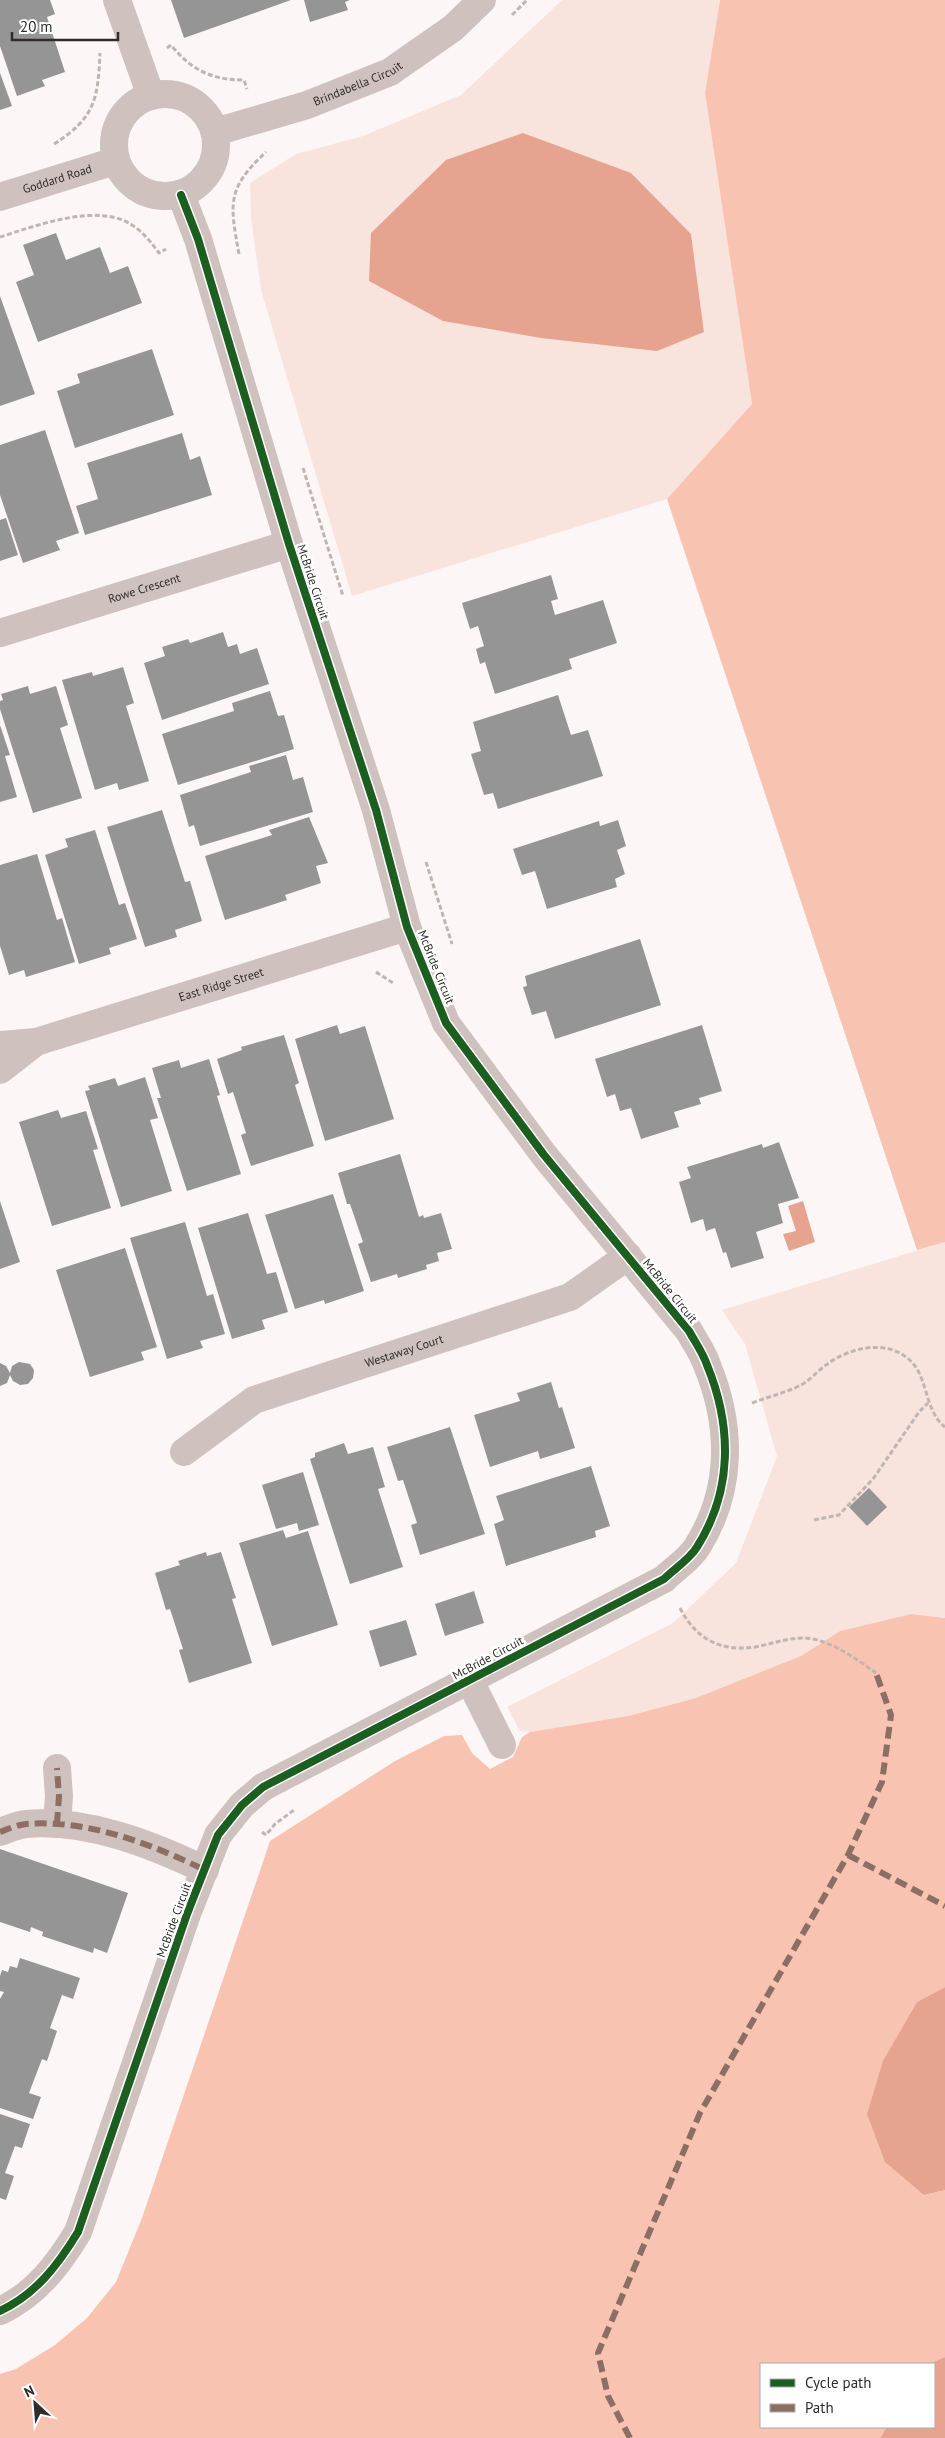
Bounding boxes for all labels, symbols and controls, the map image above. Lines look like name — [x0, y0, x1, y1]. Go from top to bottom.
scale bar — [12, 10, 119, 42]
text: 20 m — [20, 17, 53, 36]
street label: Brindabella Circuit — [311, 58, 405, 109]
street label: Goddard Road — [21, 161, 94, 196]
street label: McBride Circuit — [294, 542, 333, 621]
street label: Rowe Crescent — [106, 570, 182, 606]
street label: McBride Circuit — [415, 928, 458, 1006]
street label: East Ridge Street — [177, 964, 265, 1004]
street label: McBride Circuit — [640, 1256, 701, 1326]
street label: Westaway Court — [363, 1331, 445, 1370]
street label: McBride Circuit — [450, 1633, 526, 1683]
street label: McBride Circuit — [153, 1880, 194, 1959]
legend — [760, 2363, 935, 2428]
text: Cycle path — [805, 2373, 871, 2392]
north arrow — [10, 2378, 60, 2428]
text: N — [21, 2381, 37, 2401]
text: Path — [805, 2398, 834, 2417]

